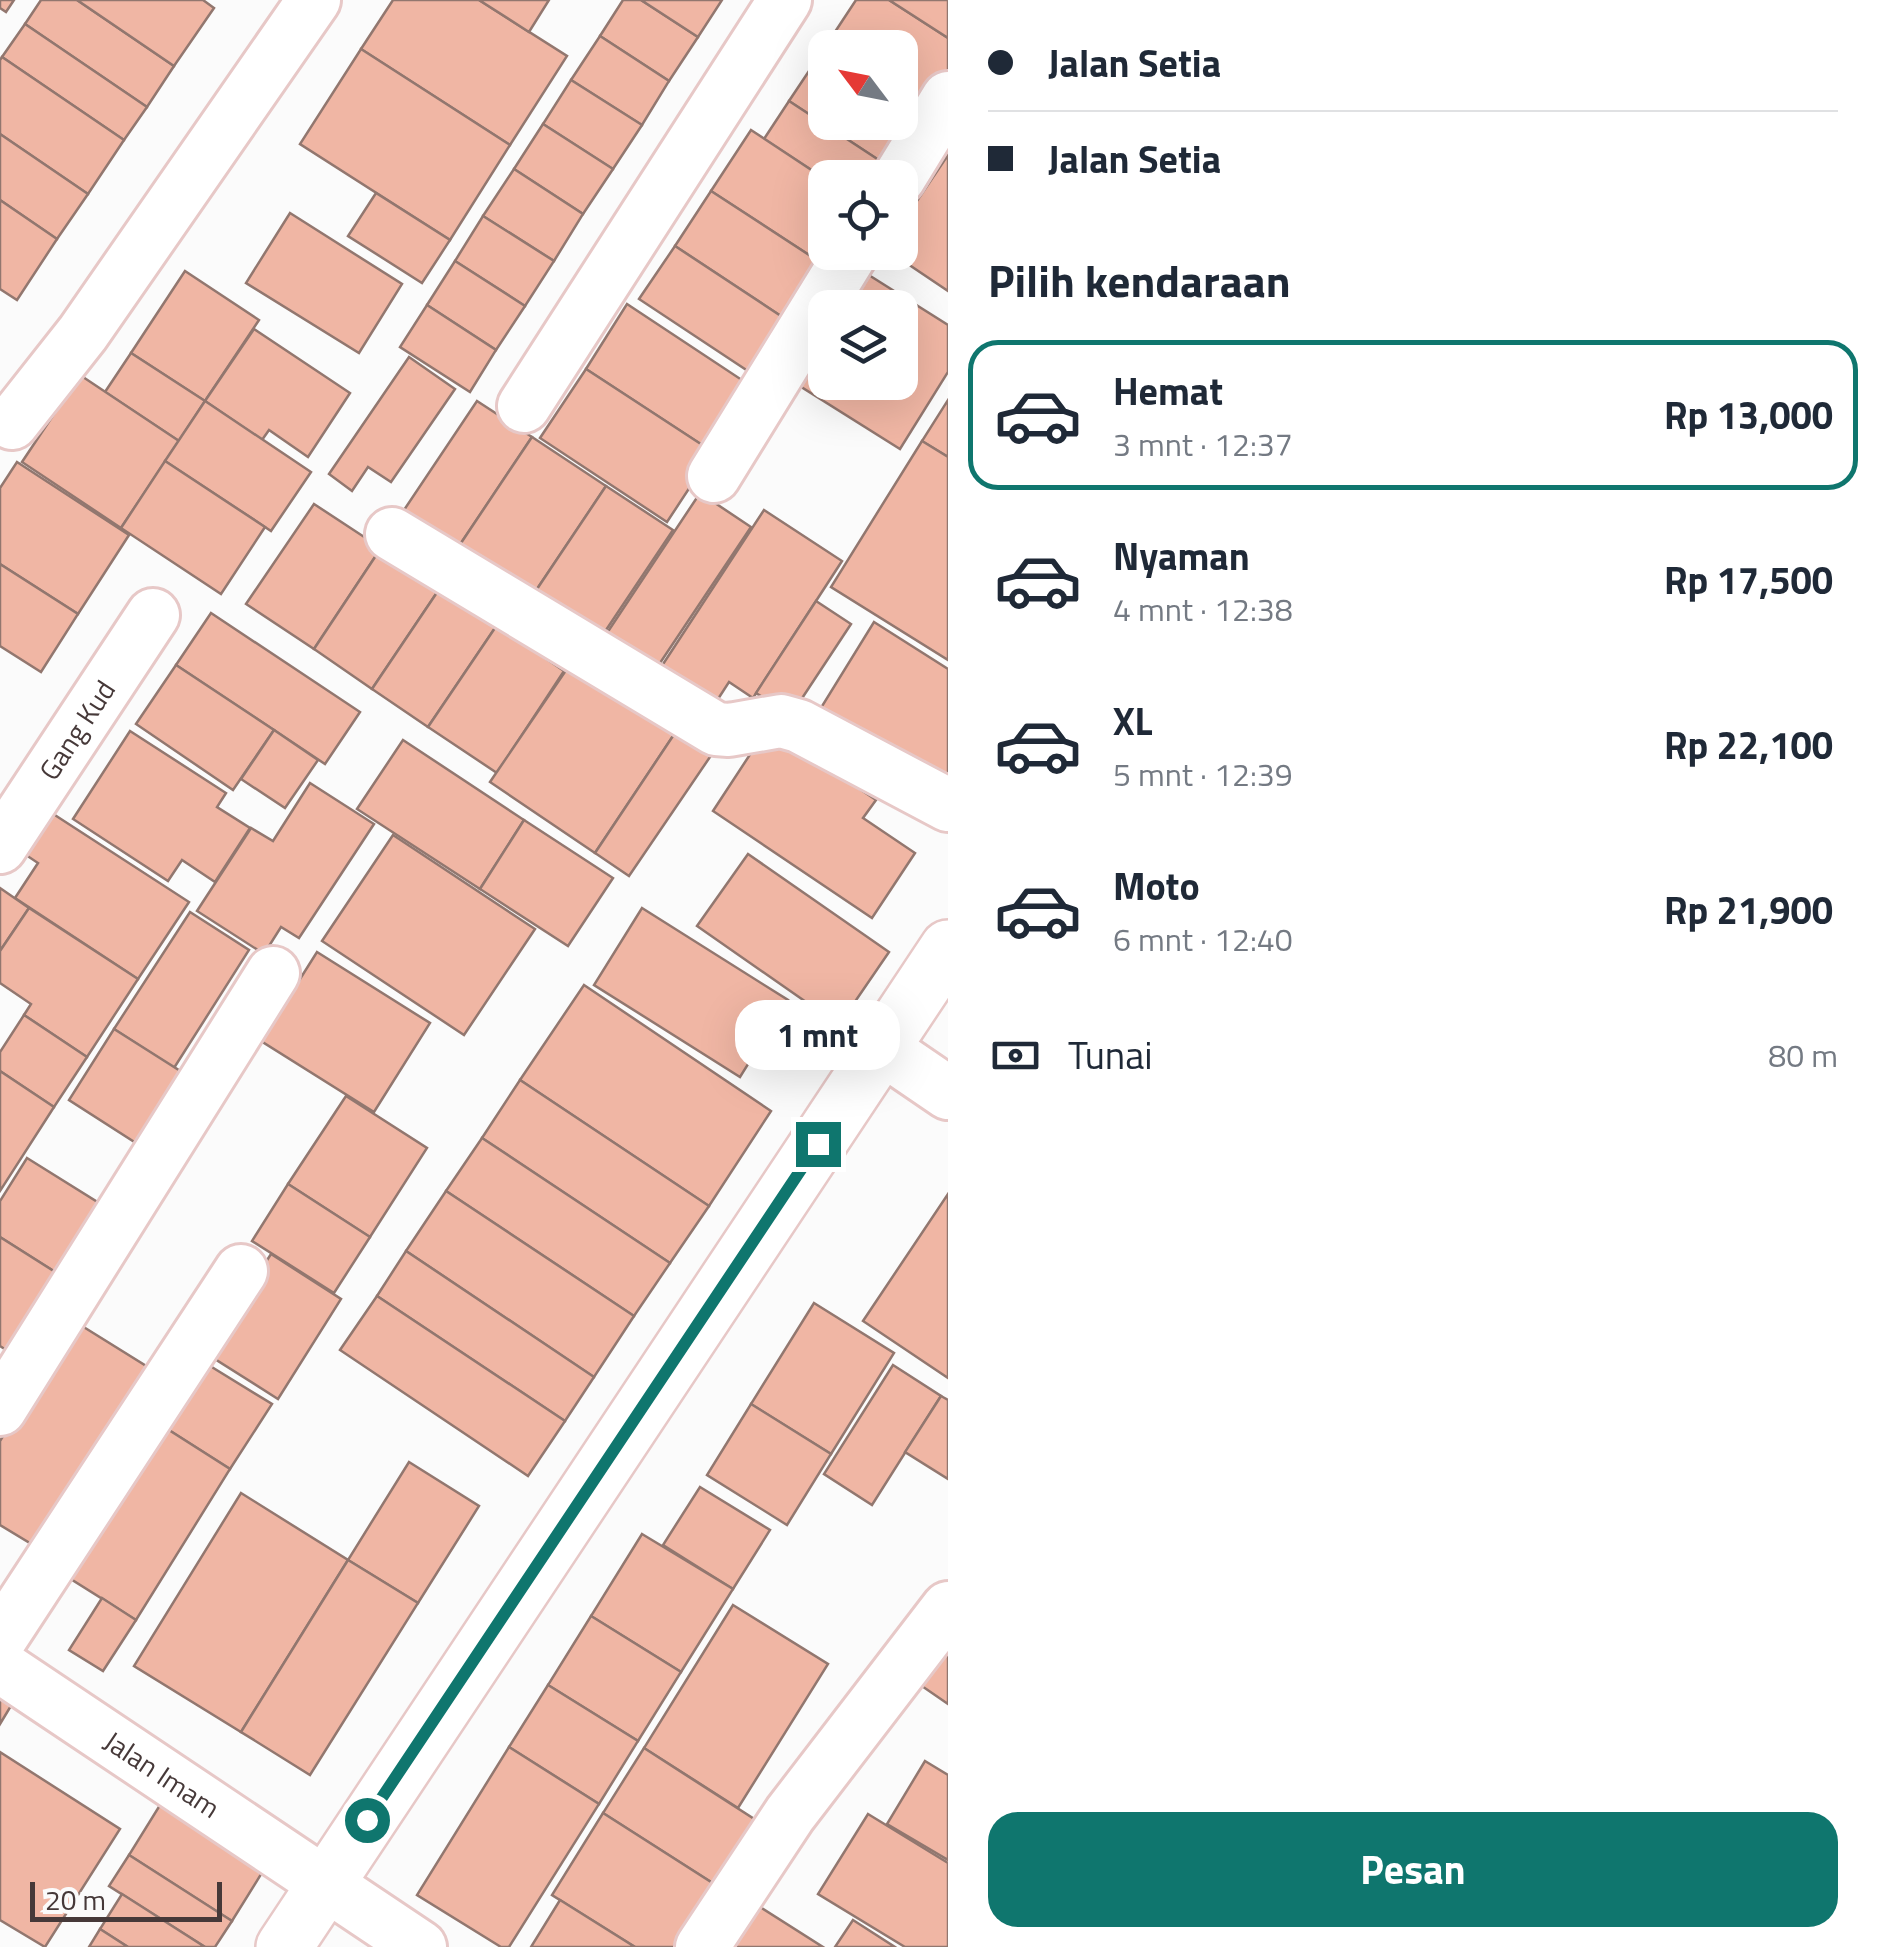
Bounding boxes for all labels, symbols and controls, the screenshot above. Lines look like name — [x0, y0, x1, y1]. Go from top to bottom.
north arrow — [808, 30, 918, 140]
map controls — [808, 30, 918, 400]
text: Jalan Setia — [1048, 34, 1221, 92]
text: Jalan Setia — [1048, 130, 1221, 188]
button: locate — [808, 160, 918, 270]
text: Pilih kendaraan — [988, 246, 1291, 314]
button: layers — [808, 290, 918, 400]
text: Hemat — [1113, 362, 1223, 420]
icon: car — [993, 370, 1083, 460]
text: Rp 13,000 — [1664, 386, 1833, 444]
text: 3 mnt · 12:37 — [1113, 420, 1293, 468]
text: Nyaman — [1113, 527, 1250, 585]
icon: car — [993, 535, 1083, 625]
text: Rp 17,500 — [1664, 551, 1833, 609]
text: 4 mnt · 12:38 — [1113, 585, 1293, 633]
street label: Gang Kud — [28, 671, 125, 789]
text: XL — [1113, 692, 1153, 750]
icon: car — [993, 700, 1083, 790]
text: Rp 22,100 — [1664, 716, 1833, 774]
text: 5 mnt · 12:39 — [1113, 750, 1293, 798]
text: Moto — [1113, 857, 1200, 915]
icon: car — [993, 865, 1083, 955]
text: Rp 21,900 — [1664, 881, 1833, 939]
text: 6 mnt · 12:40 — [1113, 915, 1293, 963]
callout: 1 mnt — [736, 999, 900, 1069]
text: 1 mnt — [777, 1011, 858, 1059]
text: Tunai — [1068, 1026, 1153, 1084]
icon: cash — [988, 1028, 1043, 1083]
text: 80 m — [1768, 1031, 1838, 1079]
route end — [796, 1122, 841, 1167]
street label: Jalan Imam — [96, 1720, 229, 1828]
route start — [345, 1798, 390, 1843]
button: Pesan — [988, 1812, 1838, 1927]
scale bar — [30, 1877, 222, 1922]
text: 20 m — [45, 1878, 106, 1921]

